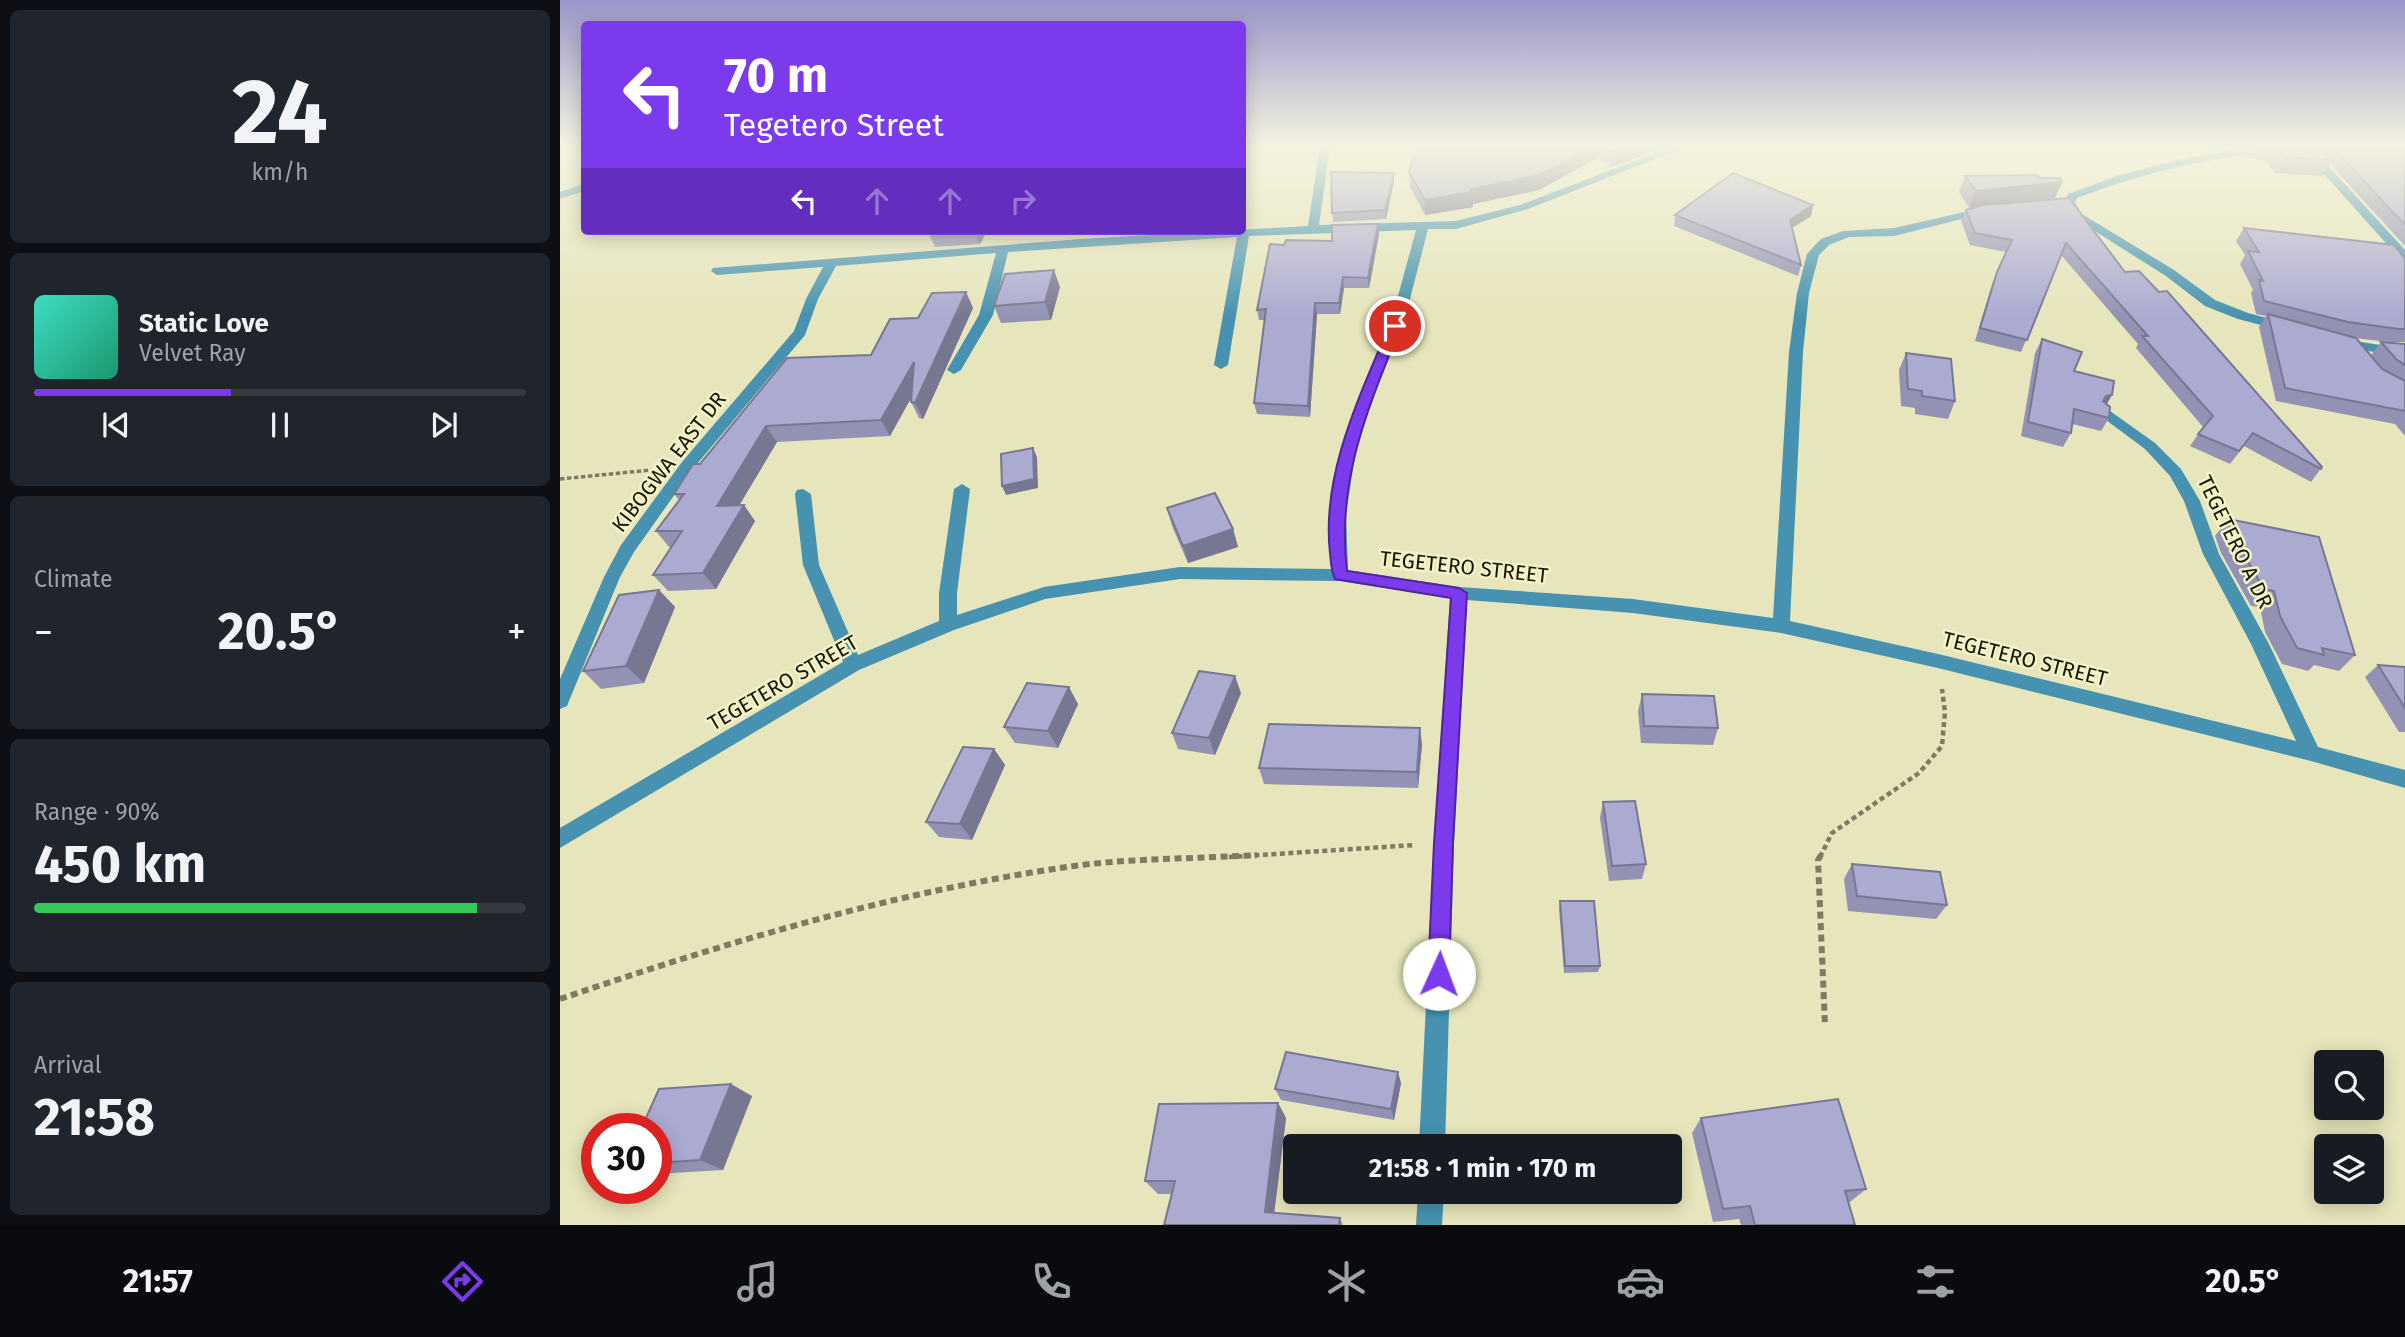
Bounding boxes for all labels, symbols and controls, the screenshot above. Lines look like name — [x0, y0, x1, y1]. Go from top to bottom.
text: 70 m — [724, 46, 828, 105]
icon: left — [609, 49, 700, 140]
text: 24 — [232, 58, 328, 167]
text: Tegetero Street — [724, 106, 944, 144]
text: km/h — [252, 158, 308, 186]
icon: left — [785, 182, 823, 220]
icon: ahead — [858, 182, 896, 220]
icon: ahead — [931, 182, 969, 220]
icon: right — [1004, 182, 1042, 220]
pin — [1365, 296, 1425, 356]
icon: arrive — [1376, 307, 1414, 345]
text: Static Love — [139, 308, 269, 339]
text: Velvet Ray — [139, 339, 246, 367]
street label: KIBOGWA EAST DR — [606, 386, 732, 537]
icon: previous — [97, 406, 135, 444]
icon: pause — [261, 406, 299, 444]
icon: next — [425, 406, 463, 444]
street label: TEGETERO A DR — [2192, 471, 2279, 613]
street label: TEGETERO STREET — [1379, 545, 1549, 589]
text: Climate — [34, 565, 113, 593]
text: 20.5° — [218, 600, 342, 663]
text: − — [34, 609, 53, 655]
text: + — [507, 609, 526, 655]
street label: TEGETERO STREET — [1940, 626, 2110, 692]
street label: TEGETERO STREET — [703, 629, 863, 736]
text: Range · 90% — [34, 798, 159, 826]
text: 450 km — [34, 833, 206, 896]
position arrow — [1402, 937, 1476, 1011]
map controls — [2314, 1050, 2384, 1204]
button: search — [2314, 1050, 2384, 1120]
text: Arrival — [34, 1051, 101, 1079]
text: 21:58 — [34, 1086, 155, 1149]
speed limit sign: 30 — [581, 1113, 672, 1204]
button: layers — [2314, 1134, 2384, 1204]
text: 21:58 · 1 min · 170 m — [1369, 1153, 1596, 1184]
icon: directions — [438, 1257, 487, 1306]
icon: music — [733, 1257, 782, 1306]
icon: phone — [1027, 1257, 1076, 1306]
icon: climate — [1322, 1257, 1371, 1306]
icon: car — [1616, 1257, 1665, 1306]
icon: filters — [1911, 1257, 1960, 1306]
text: 21:57 — [123, 1262, 193, 1300]
text: 20.5° — [2205, 1262, 2282, 1300]

